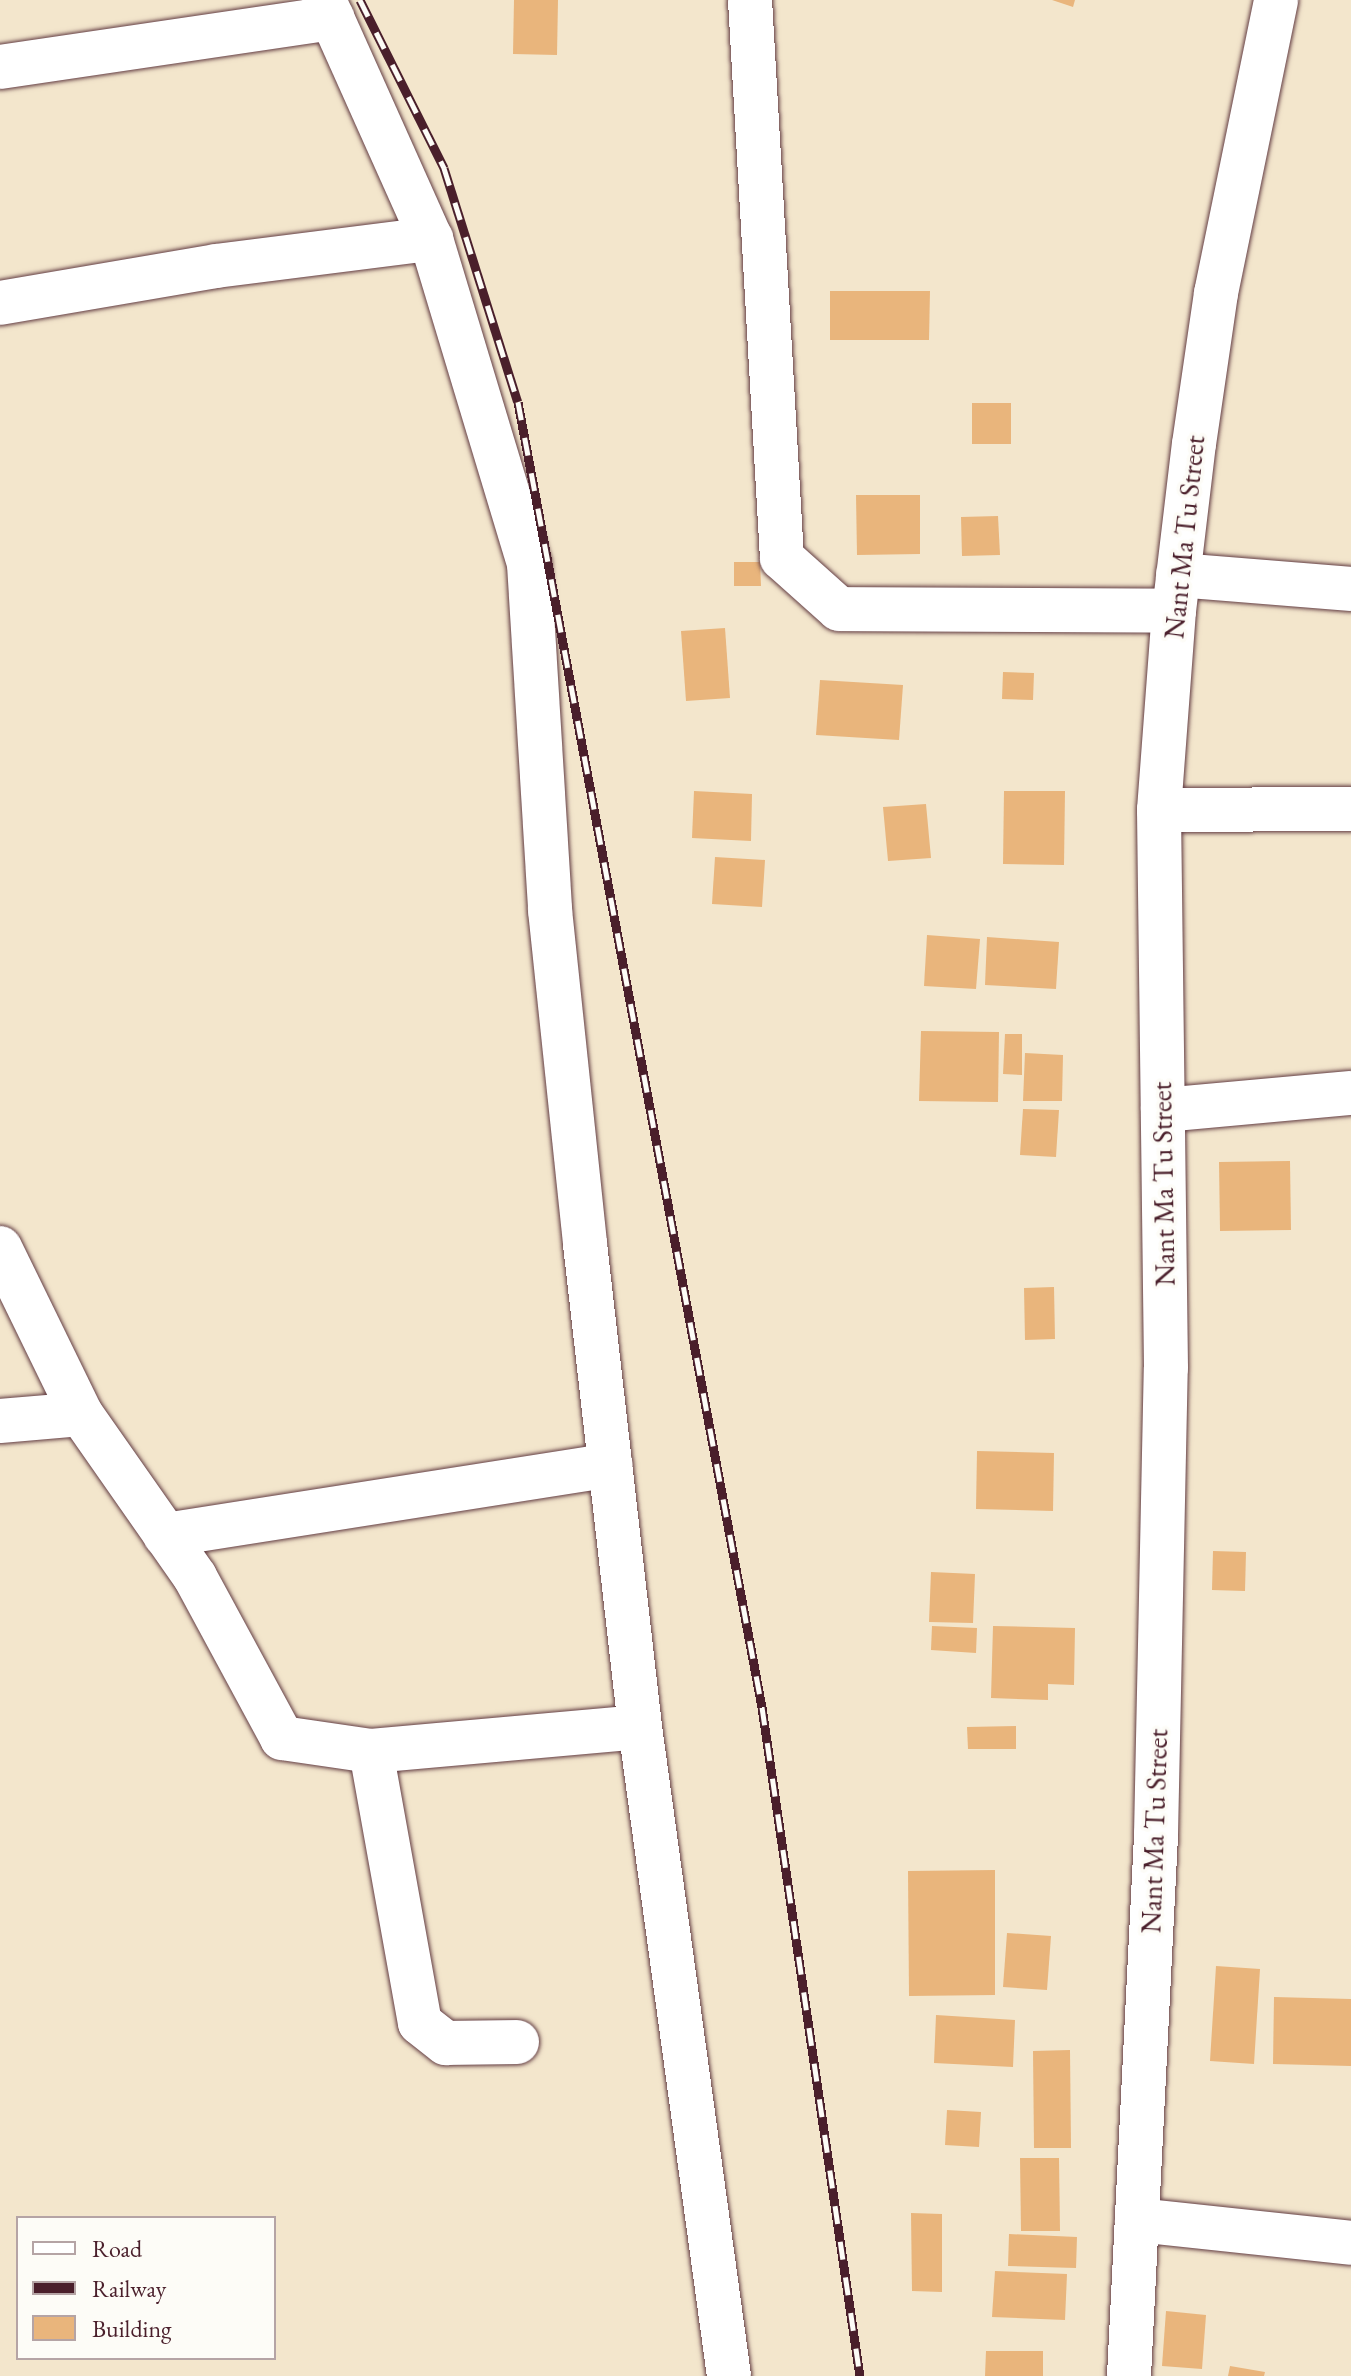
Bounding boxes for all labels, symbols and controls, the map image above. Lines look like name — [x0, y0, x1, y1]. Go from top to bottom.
street label: Nant Ma Tu Street — [1157, 434, 1211, 640]
street label: Nant Ma Tu Street — [1144, 1081, 1182, 1287]
street label: Nant Ma Tu Street — [1134, 1728, 1174, 1934]
legend — [16, 2216, 276, 2360]
text: Road — [92, 2233, 142, 2264]
text: Railway — [92, 2273, 166, 2304]
text: Building — [92, 2313, 172, 2344]

